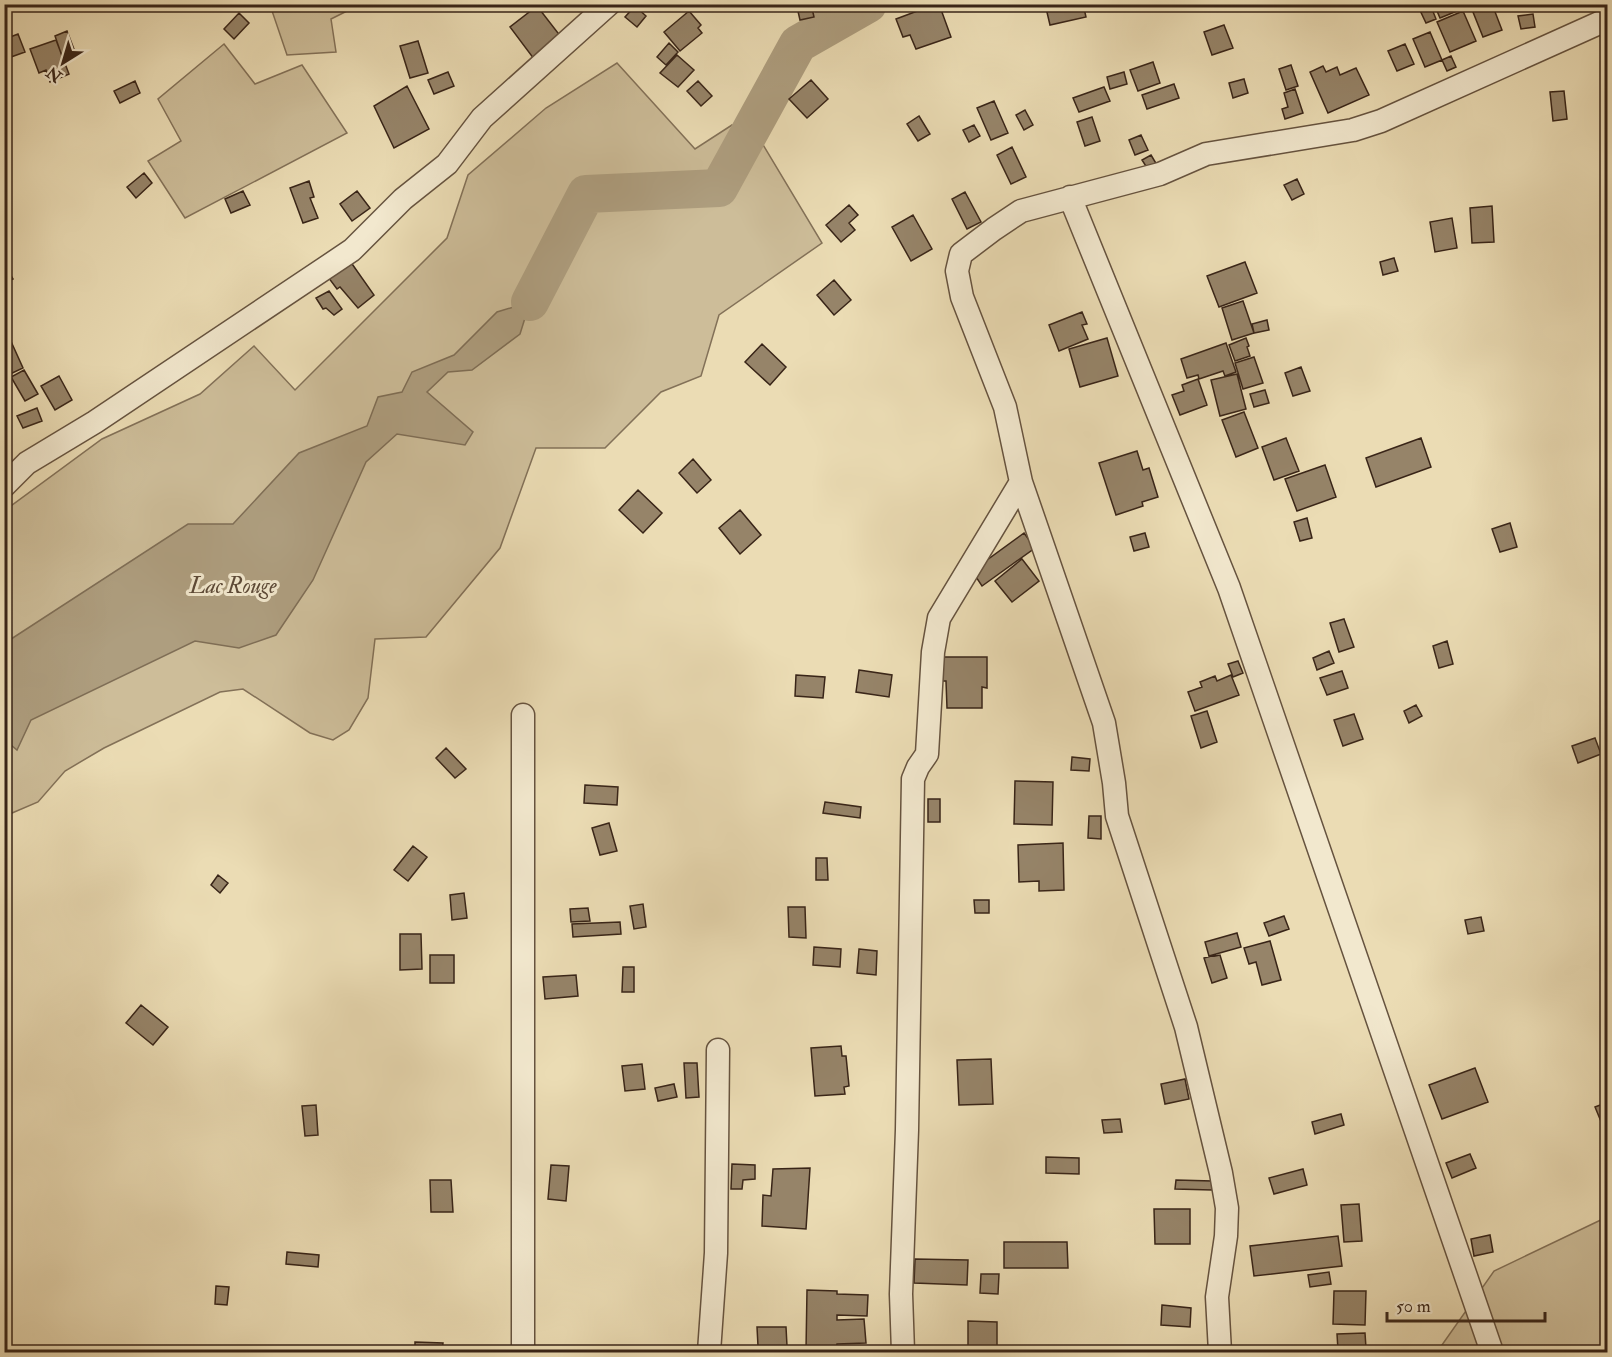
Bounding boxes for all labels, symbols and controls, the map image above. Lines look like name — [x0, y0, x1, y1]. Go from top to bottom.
north arrow — [33, 33, 93, 93]
text: N — [42, 61, 67, 87]
water label: Lac Rouge — [188, 572, 277, 600]
scale bar — [1387, 1285, 1544, 1323]
text: 50 m — [1396, 1295, 1431, 1318]

